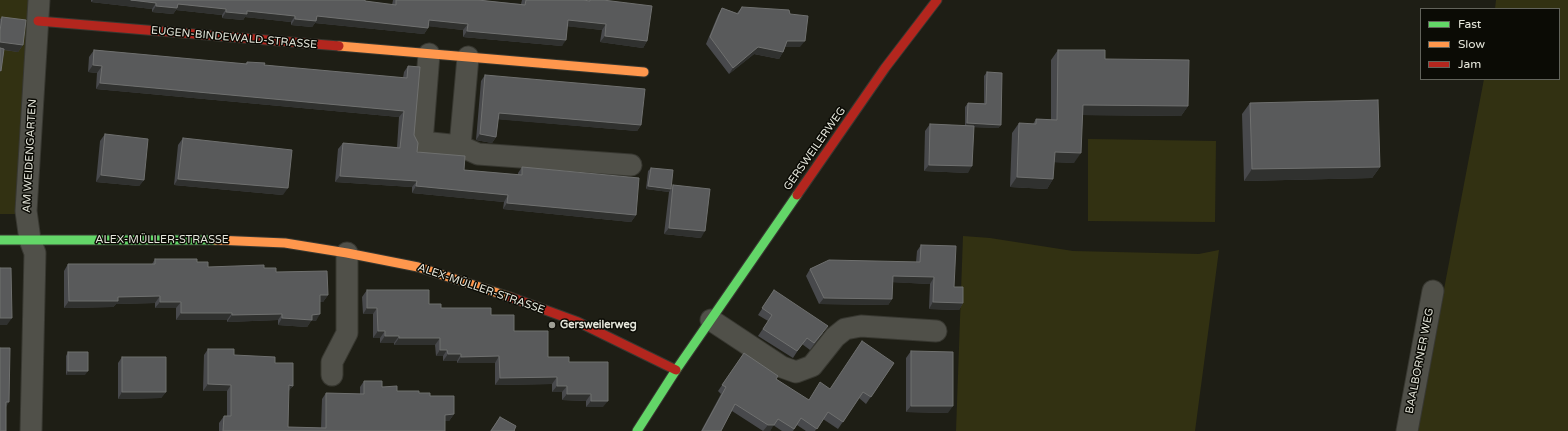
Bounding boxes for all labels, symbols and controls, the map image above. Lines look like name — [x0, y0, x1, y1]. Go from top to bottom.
legend — [1420, 8, 1560, 80]
text: Fast — [1458, 17, 1481, 31]
street label: EUGEN-BINDEWALD-STRASSE — [150, 24, 318, 52]
text: Slow — [1458, 37, 1485, 51]
text: Jam — [1458, 57, 1481, 71]
street label: AM WEIDENGARTEN — [20, 99, 40, 213]
street label: GERSWEILERWEG — [781, 105, 849, 193]
street label: ALEX-MÜLLER-STRASSE — [95, 233, 229, 247]
street label: ALEX-MÜLLER-STRASSE — [416, 261, 546, 317]
street label: BAALBORNER WEG — [1403, 307, 1437, 415]
place label: Gersweilerweg — [560, 318, 637, 332]
marker: Gersweilerweg — [547, 320, 557, 330]

